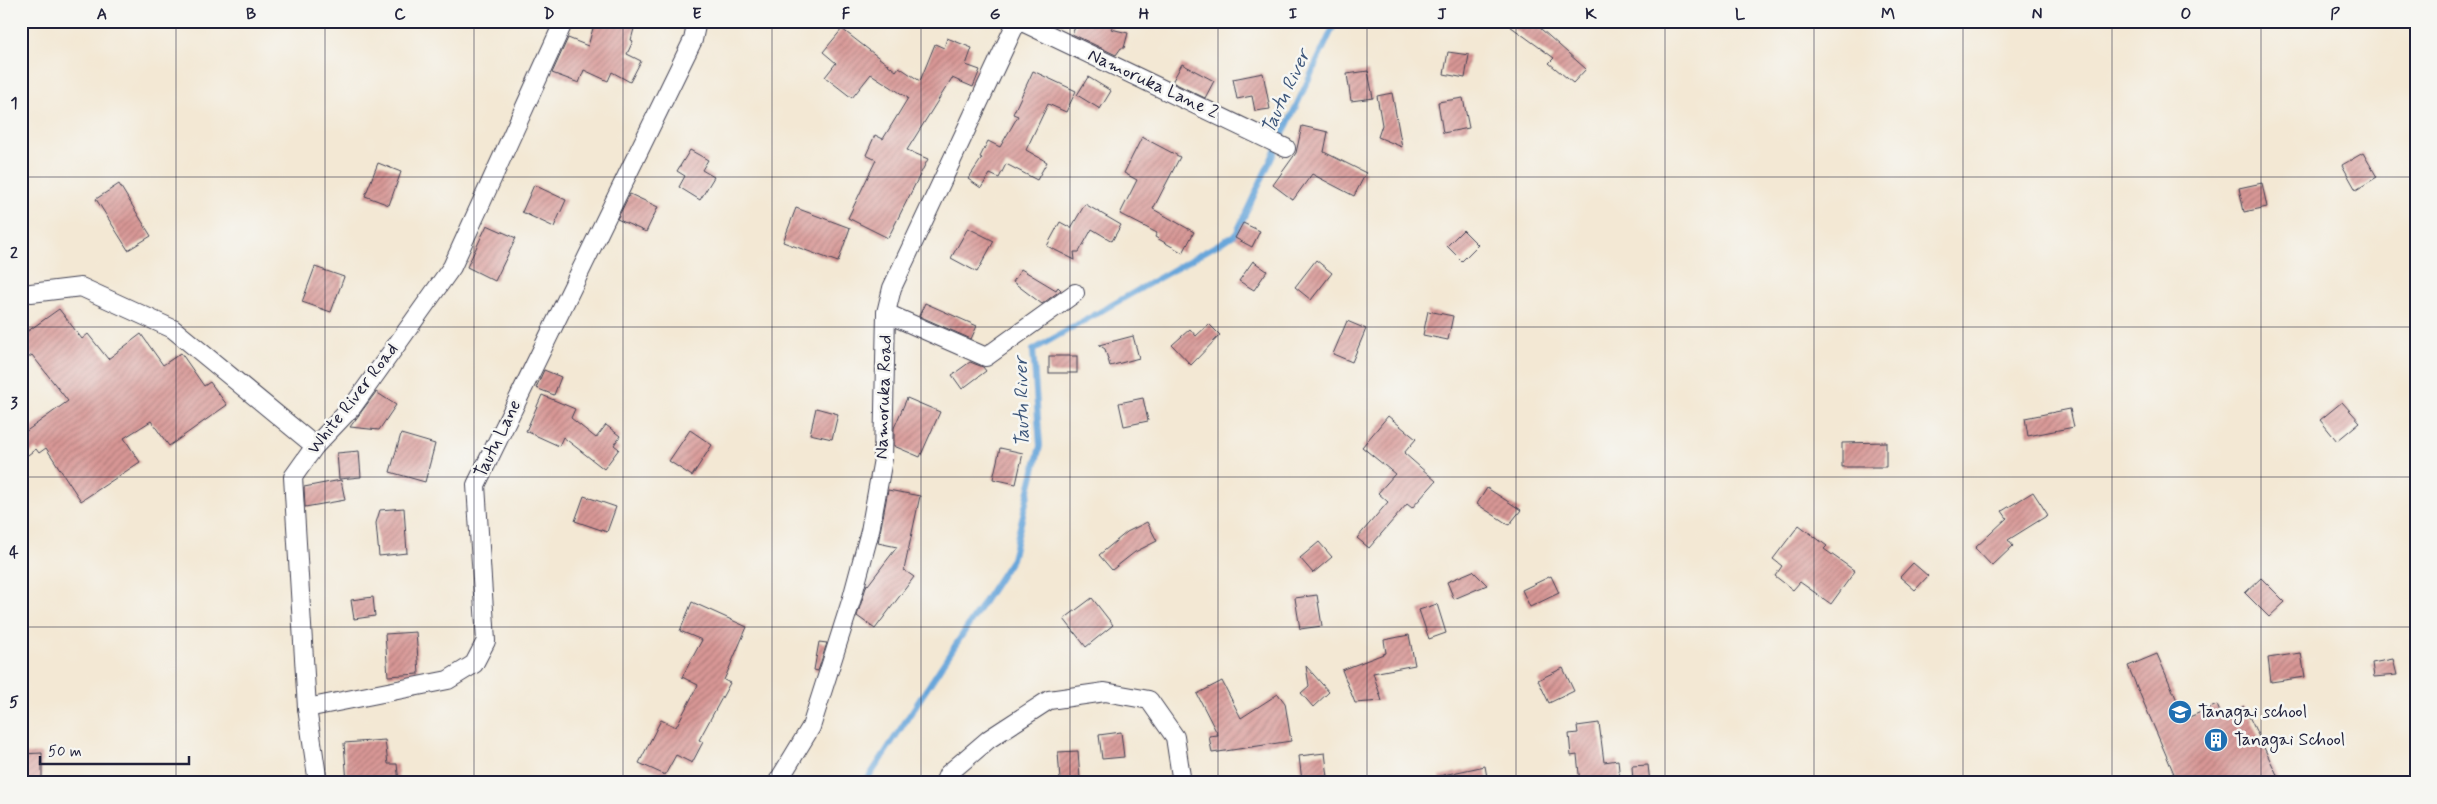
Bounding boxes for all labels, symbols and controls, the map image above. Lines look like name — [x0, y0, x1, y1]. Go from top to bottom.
text: A — [97, 4, 107, 25]
text: B — [246, 4, 256, 25]
text: C — [394, 4, 406, 25]
text: D — [543, 4, 555, 25]
text: E — [692, 4, 702, 25]
text: F — [842, 4, 851, 25]
text: G — [990, 4, 1001, 25]
text: H — [1139, 4, 1150, 25]
text: I — [1289, 4, 1298, 25]
text: J — [1437, 4, 1447, 25]
text: K — [1585, 4, 1597, 25]
text: L — [1735, 4, 1746, 25]
text: M — [1881, 4, 1895, 25]
text: N — [2032, 4, 2042, 25]
text: O — [2181, 4, 2192, 25]
text: P — [2330, 4, 2340, 25]
street label: Namoruka Lane 2 — [1084, 43, 1222, 125]
water label: Tautu River — [1256, 43, 1318, 138]
text: 1 — [10, 93, 18, 114]
text: 2 — [10, 243, 18, 264]
street label: Namoruka Road — [870, 334, 898, 460]
street label: White River Road — [302, 338, 404, 460]
water label: Tautu River — [1009, 354, 1035, 447]
text: 3 — [10, 393, 18, 414]
street label: Tautu Lane — [469, 396, 527, 482]
text: 4 — [9, 542, 19, 563]
text: 5 — [9, 692, 19, 713]
school or university icon: Tanagai school — [2167, 699, 2193, 725]
place label: Tanagai school — [2198, 700, 2307, 725]
building icon: Tanagai School — [2203, 727, 2229, 753]
place label: Tanagai School — [2234, 728, 2345, 753]
scale bar — [40, 734, 189, 766]
text: 50 m — [48, 742, 82, 762]

